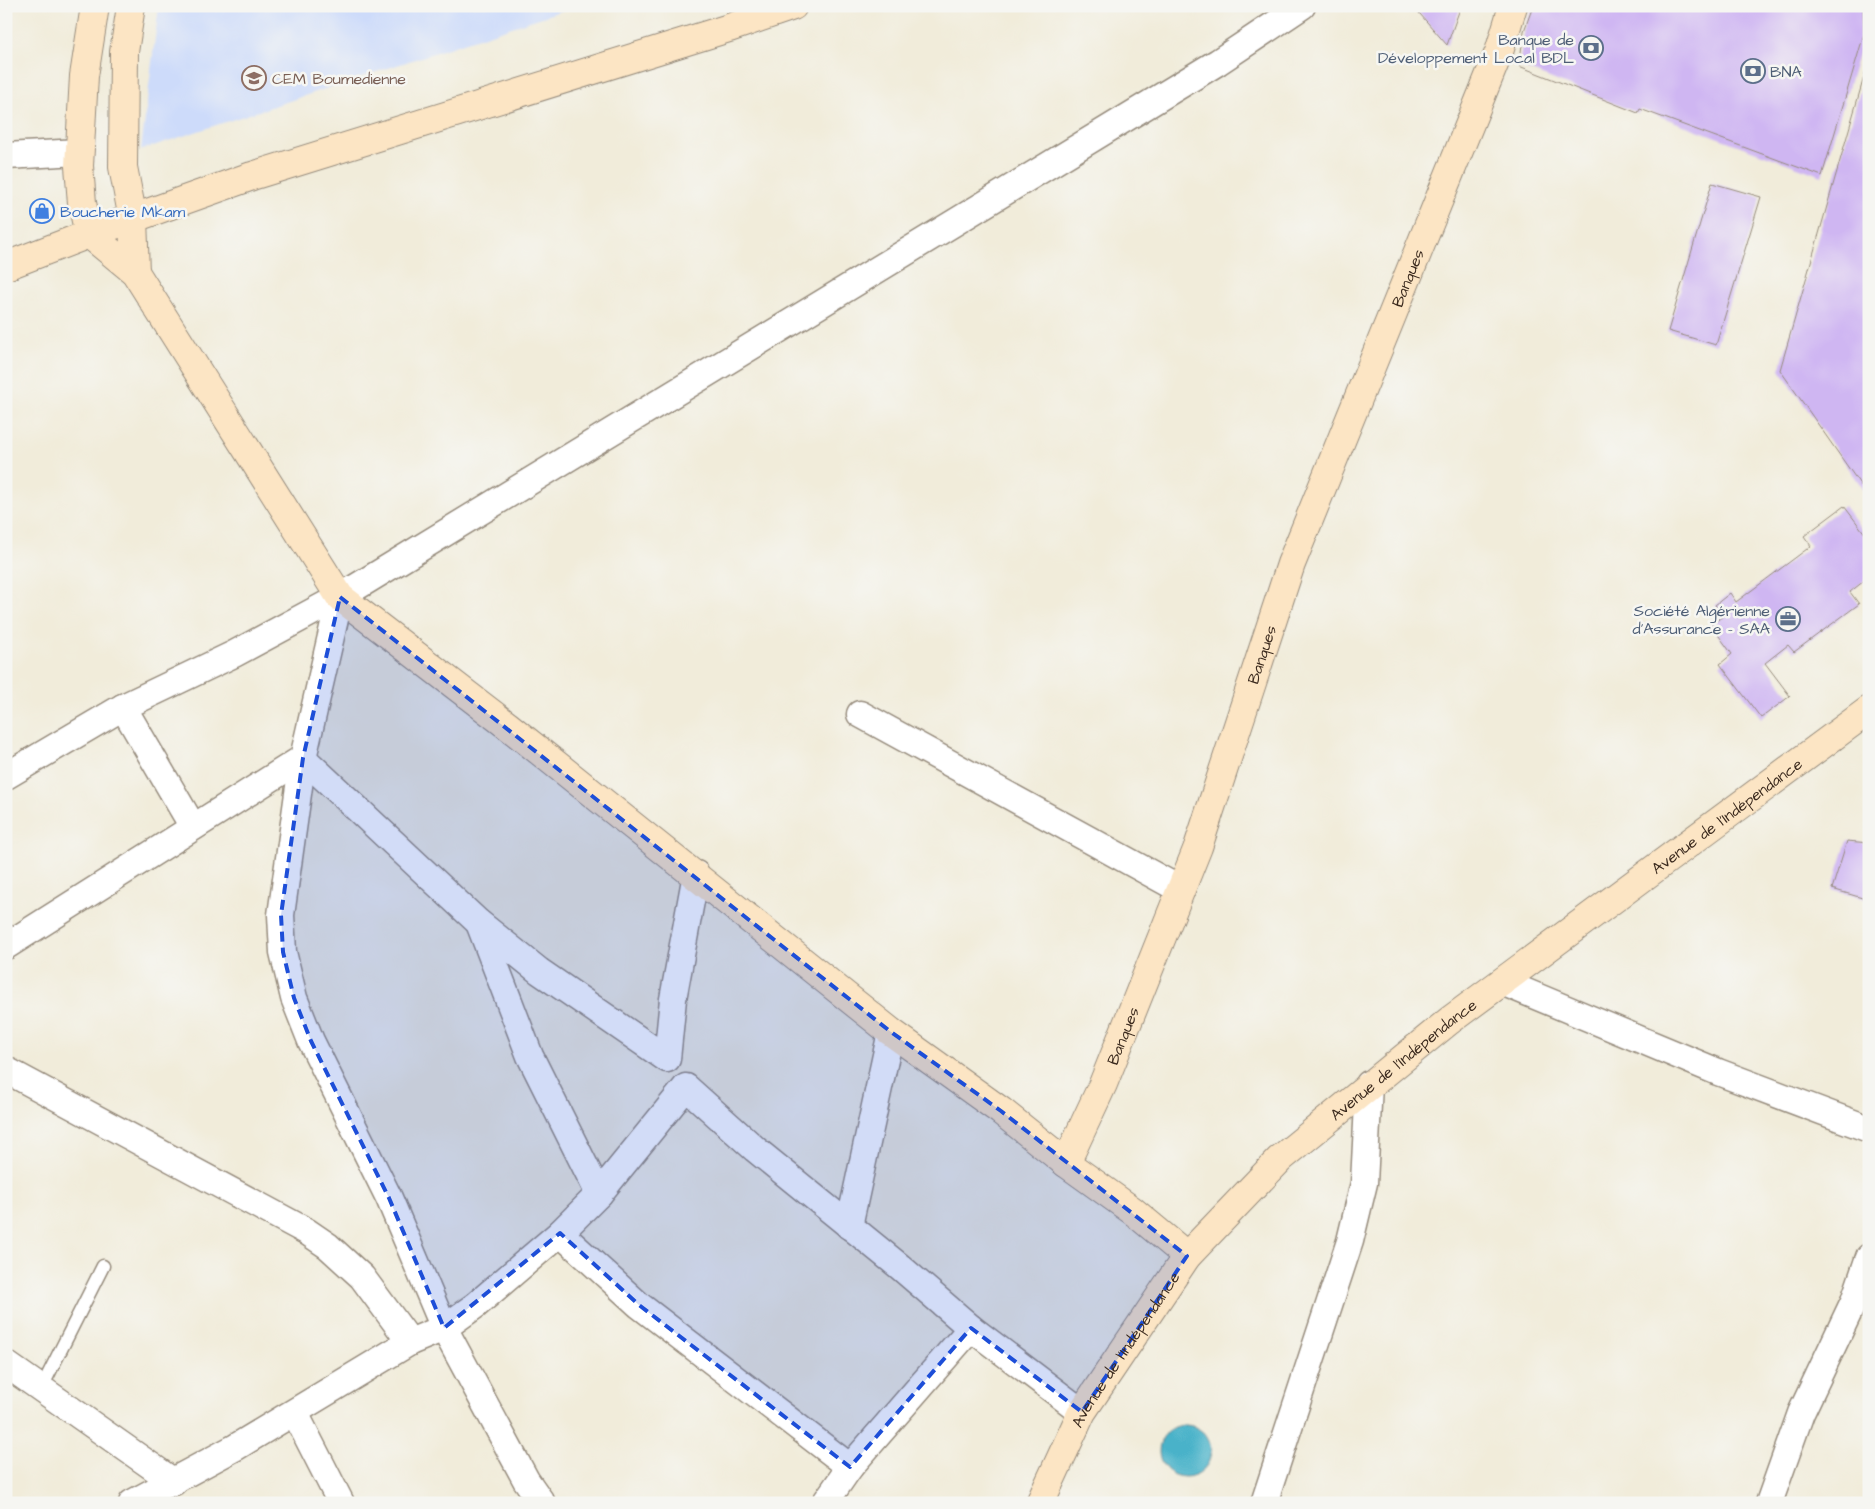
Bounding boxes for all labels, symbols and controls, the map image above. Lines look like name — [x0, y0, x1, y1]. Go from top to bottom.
place label: Banque de Développement Local BDL — [1378, 29, 1574, 69]
bank icon: Banque de Développement Local BDL — [1578, 35, 1604, 61]
bank icon: BNA — [1740, 58, 1766, 84]
place label: BNA — [1770, 61, 1802, 83]
school or university icon: CEM Boumedienne — [241, 65, 267, 91]
place label: CEM Boumedienne — [272, 68, 406, 90]
shop icon: Boucherie Mkam — [29, 198, 55, 224]
place label: Boucherie Mkam — [60, 201, 186, 223]
street label: Banques — [1387, 246, 1430, 310]
place label: Société Algérienne d'Assurance - SAA — [1632, 600, 1770, 640]
office icon: Société Algérienne d'Assurance - SAA — [1775, 606, 1801, 632]
street label: Banques — [1242, 623, 1282, 687]
street label: Avenue de l'Indépendance — [1647, 753, 1807, 880]
street label: Avenue de l'Indépendance — [1326, 994, 1482, 1126]
street label: Banques — [1102, 1004, 1145, 1068]
street label: Avenue de l'Indépendance — [1066, 1267, 1185, 1431]

